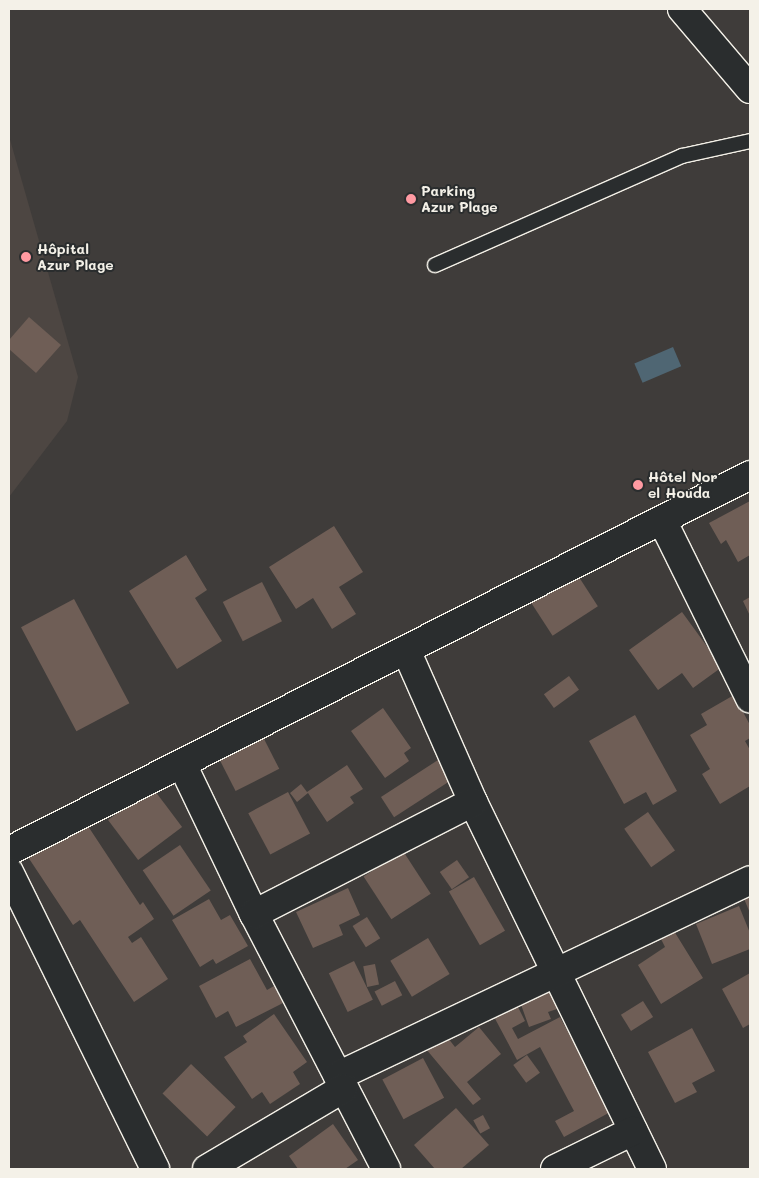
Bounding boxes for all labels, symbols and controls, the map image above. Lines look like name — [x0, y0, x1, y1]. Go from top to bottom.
place label: Parking Azur Plage — [421, 183, 498, 216]
marker: Parking Azur Plage — [405, 193, 417, 205]
place label: Hôpital Azur Plage — [37, 241, 114, 274]
marker: Hôpital Azur Plage — [19, 250, 33, 264]
place label: Hôtel Nor el Houda — [648, 469, 718, 502]
marker: Hôtel Nor el Houda — [632, 479, 644, 491]

